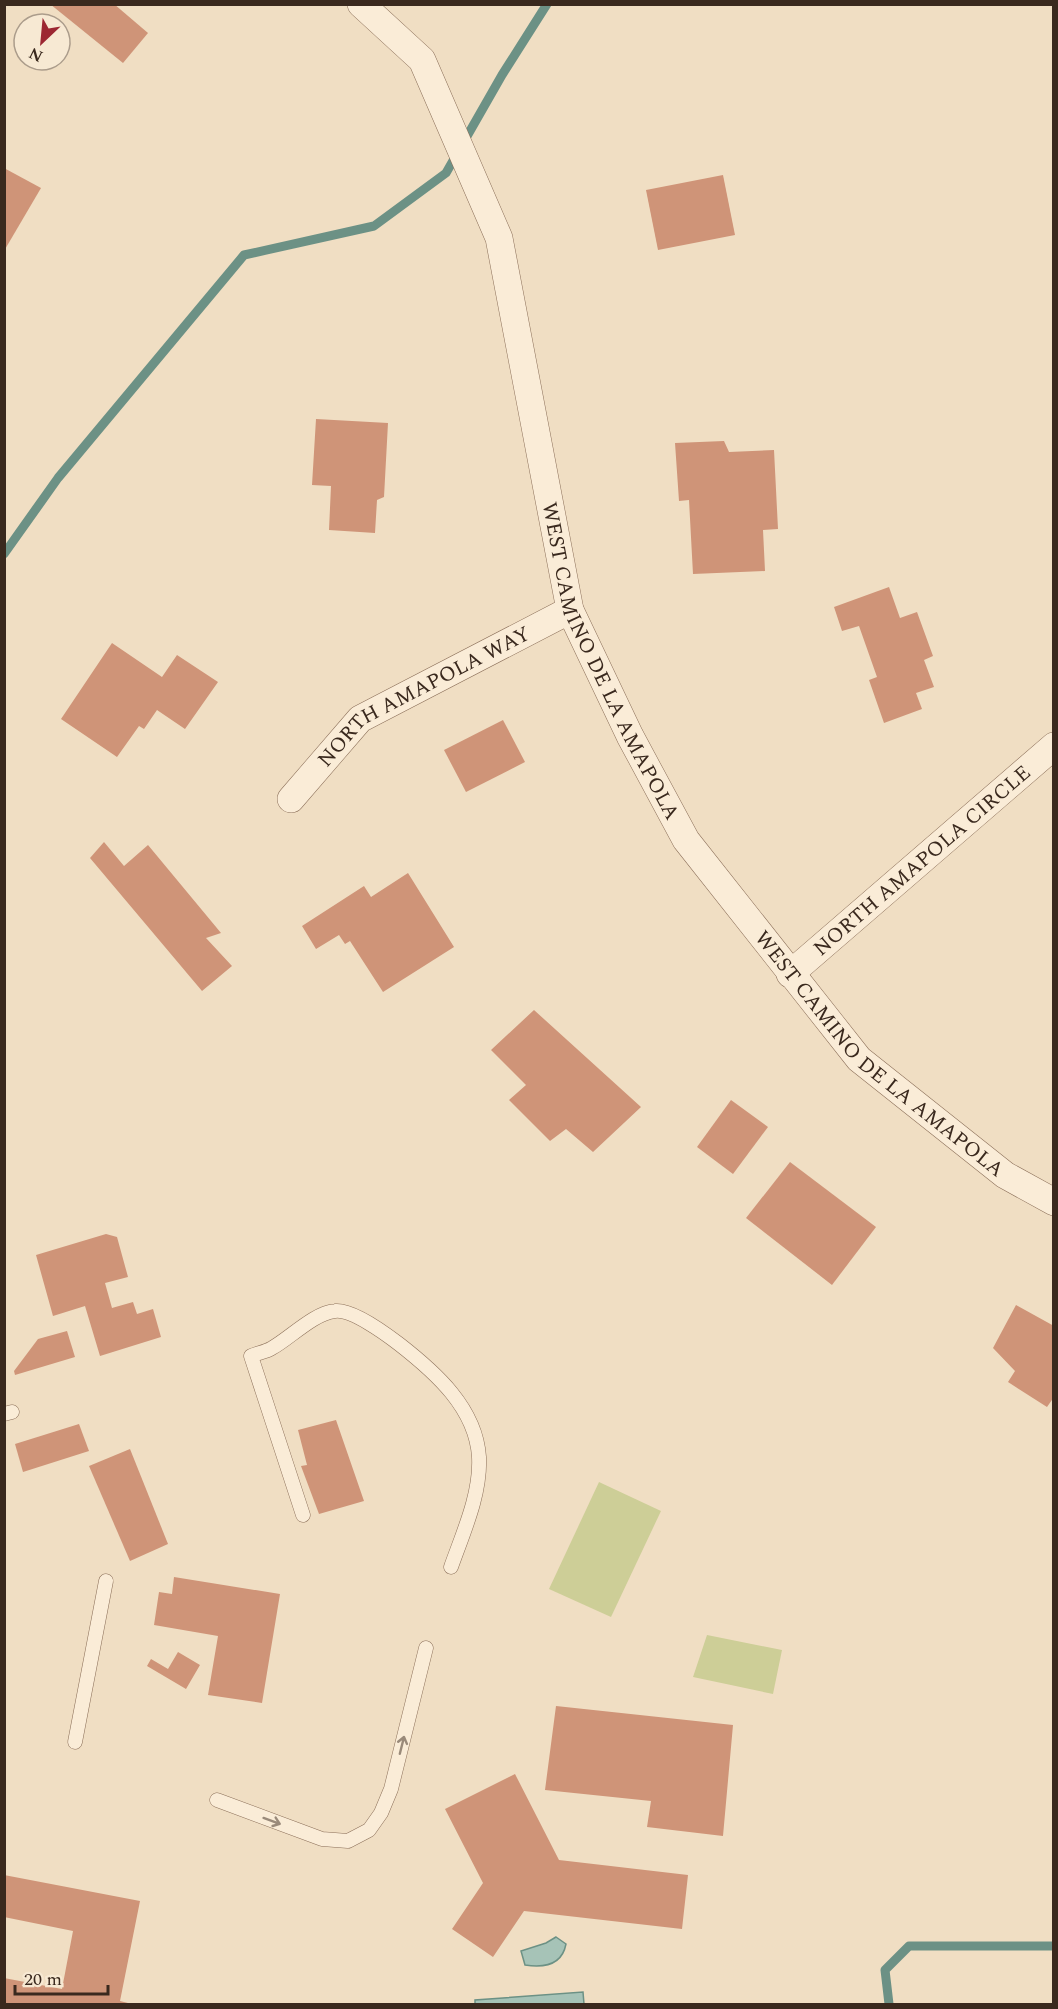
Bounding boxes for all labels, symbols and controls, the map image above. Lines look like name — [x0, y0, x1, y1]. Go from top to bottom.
north arrow — [12, 12, 72, 72]
text: N — [25, 41, 47, 68]
street label: WEST CAMINO DE LA AMAPOLA — [533, 499, 688, 826]
street label: NORTH AMAPOLA WAY — [310, 618, 536, 775]
street label: NORTH AMAPOLA CIRCLE — [806, 758, 1038, 964]
street label: WEST CAMINO DE LA AMAPOLA — [746, 924, 1011, 1186]
one-way arrow — [396, 1736, 408, 1755]
one-way arrow — [262, 1816, 280, 1827]
scale bar — [15, 1958, 108, 1996]
text: 20 m — [24, 1966, 62, 1993]

